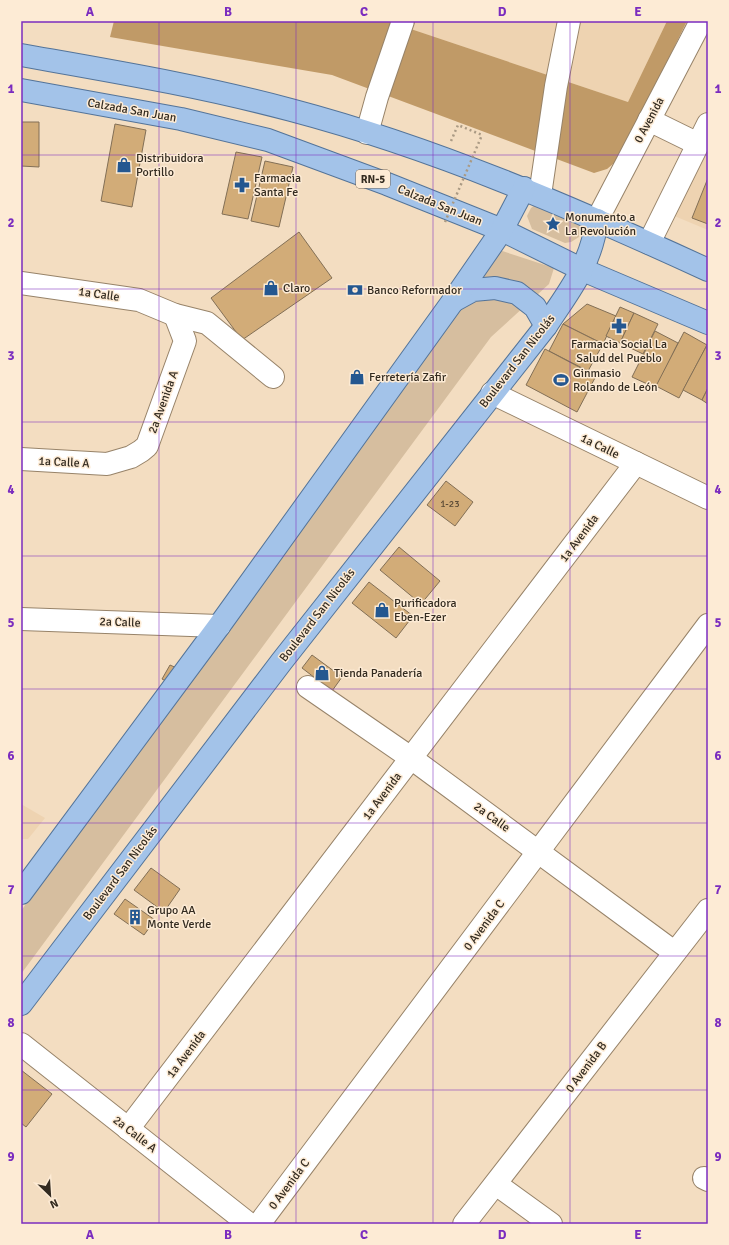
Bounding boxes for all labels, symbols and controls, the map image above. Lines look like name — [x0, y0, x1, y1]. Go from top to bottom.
text: A — [86, 4, 95, 20]
text: B — [224, 4, 232, 20]
text: C — [360, 4, 368, 20]
text: D — [498, 4, 507, 20]
text: E — [634, 4, 642, 20]
text: 1 — [7, 81, 15, 97]
text: 1 — [714, 81, 722, 97]
street label: Calzada San Juan — [86, 95, 178, 126]
street label: 0 Avenida — [631, 95, 668, 146]
place label: Distribuidora Portillo — [136, 151, 203, 180]
shop icon: Distribuidora Portillo — [115, 156, 133, 174]
road number: RN-5 — [356, 170, 390, 188]
place label: Farmacia Santa Fe — [254, 171, 301, 200]
pharmacy icon: Farmacia Santa Fe — [233, 176, 251, 194]
street label: Calzada San Juan — [395, 182, 484, 229]
place label: Monumento a La Revolución — [565, 210, 636, 239]
text: 2 — [7, 215, 15, 231]
place icon: Monumento a La Revolución — [544, 215, 562, 233]
text: 2 — [714, 215, 722, 231]
shop icon: Claro — [262, 279, 280, 297]
place label: Claro — [283, 281, 310, 296]
bank icon: Banco Reformador — [346, 281, 364, 299]
place label: Banco Reformador — [367, 283, 462, 298]
street label: 1a Calle — [77, 284, 120, 305]
street label: Boulevard San Nicolás — [476, 312, 558, 411]
pharmacy icon: Farmacia Social La Salud del Pueblo — [610, 317, 628, 335]
place label: Farmacia Social La Salud del Pueblo — [571, 337, 667, 366]
text: 3 — [7, 348, 15, 364]
text: 3 — [714, 348, 722, 364]
place label: Ginmasio Rolando de León — [573, 366, 657, 395]
street label: 2a Avenida A — [145, 368, 182, 436]
shop icon: Ferretería Zafir — [348, 368, 366, 386]
place label: Ferretería Zafir — [369, 370, 447, 385]
sports icon: Ginmasio Rolando de León — [552, 371, 570, 389]
street label: 1a Calle — [578, 431, 622, 462]
street label: 1a Calle A — [38, 454, 91, 471]
text: 4 — [7, 482, 15, 498]
text: 4 — [714, 482, 722, 498]
house number: 1-23 — [440, 498, 460, 510]
street label: 1a Avenida — [557, 511, 602, 565]
street label: Boulevard San Nicolás — [276, 566, 358, 665]
place label: Purificadora Eben-Ezer — [394, 596, 457, 625]
shop icon: Purificadora Eben-Ezer — [373, 601, 391, 619]
street label: 2a Calle — [99, 614, 141, 631]
text: 5 — [7, 615, 15, 631]
text: 5 — [714, 615, 722, 631]
shop icon: Tienda Panadería — [313, 664, 331, 682]
place label: Tienda Panadería — [334, 666, 422, 681]
text: 6 — [7, 748, 15, 764]
text: 6 — [714, 748, 722, 764]
street label: 1a Avenida — [360, 769, 405, 823]
street label: 2a Calle — [471, 799, 513, 836]
street label: Boulevard San Nicolás — [80, 823, 161, 923]
text: 7 — [7, 882, 15, 898]
text: 7 — [714, 882, 722, 898]
street label: 0 Avenida C — [460, 897, 508, 954]
place label: Grupo AA Monte Verde — [147, 903, 211, 932]
building icon: Grupo AA Monte Verde — [126, 908, 144, 926]
text: 8 — [7, 1015, 15, 1031]
text: 8 — [714, 1015, 722, 1031]
street label: 1a Avenida — [164, 1027, 209, 1081]
street label: 0 Avenida B — [562, 1039, 610, 1096]
street label: 2a Calle A — [110, 1113, 160, 1156]
text: 9 — [7, 1149, 15, 1165]
text: 9 — [714, 1149, 722, 1165]
street label: 0 Avenida C — [265, 1156, 313, 1213]
north arrow — [30, 1175, 70, 1215]
text: N — [48, 1196, 60, 1211]
text: A — [86, 1227, 95, 1243]
text: B — [224, 1227, 232, 1243]
text: C — [360, 1227, 368, 1243]
text: D — [498, 1227, 507, 1243]
text: E — [634, 1227, 642, 1243]

